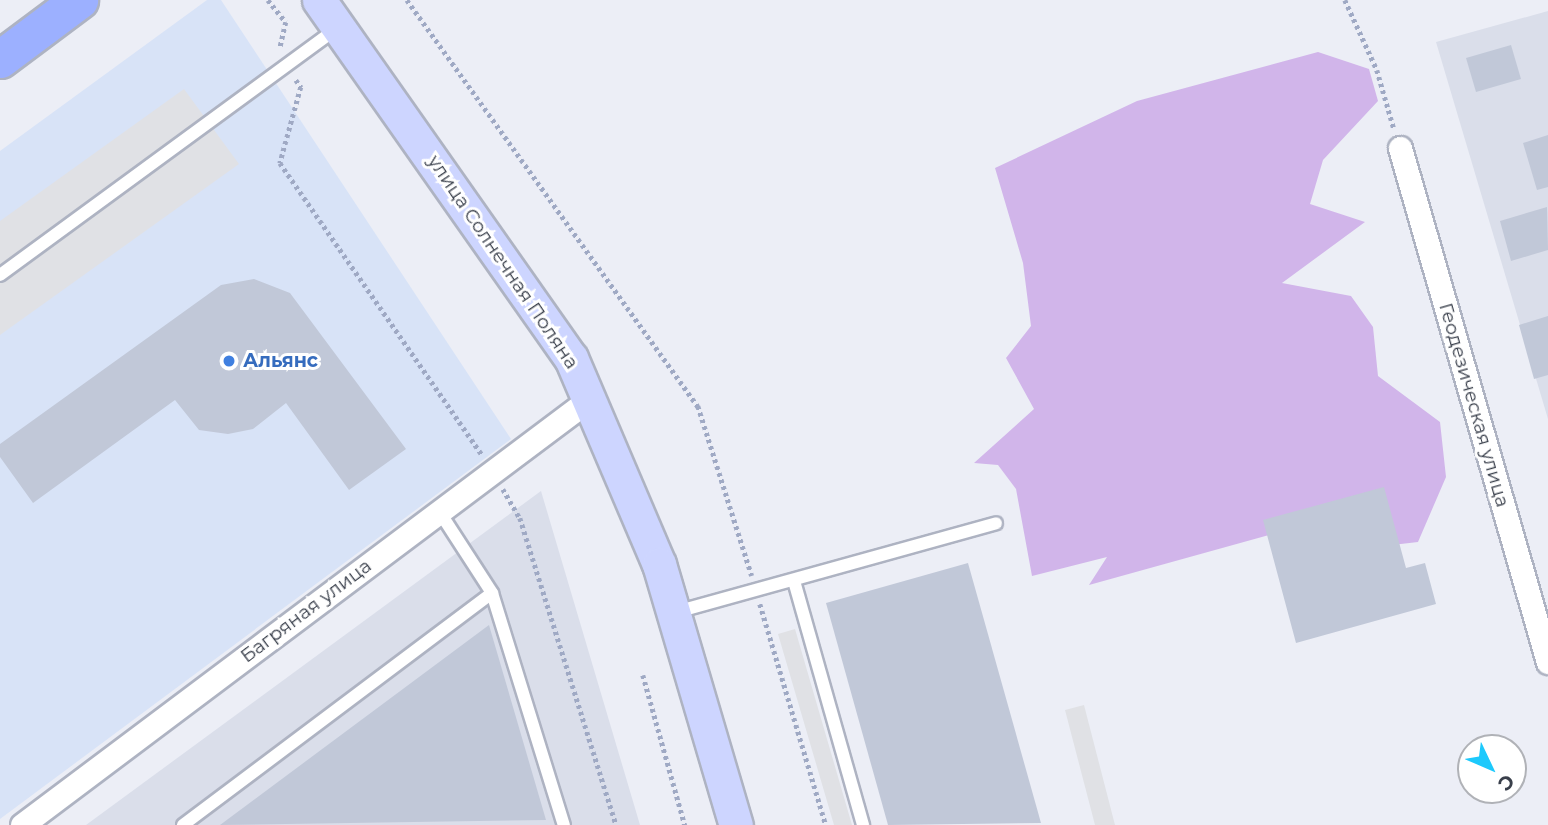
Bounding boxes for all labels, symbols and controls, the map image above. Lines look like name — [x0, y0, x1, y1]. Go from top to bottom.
street label: улица Солнечная Поляна — [423, 151, 583, 373]
street label: Геодезическая улица — [1434, 300, 1514, 510]
place label: Альянс — [243, 350, 318, 372]
marker: Альянс — [221, 353, 237, 369]
street label: Багряная улица — [236, 554, 376, 668]
north arrow — [1457, 734, 1527, 804]
text: С — [1493, 770, 1519, 795]

